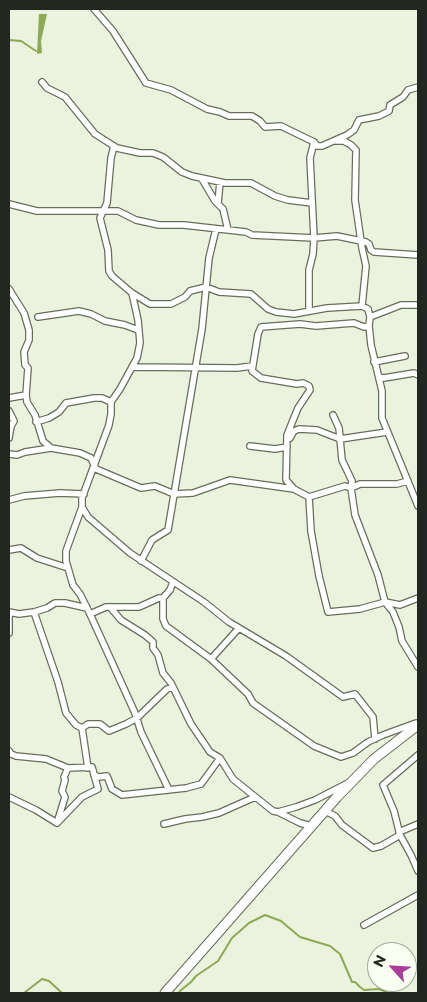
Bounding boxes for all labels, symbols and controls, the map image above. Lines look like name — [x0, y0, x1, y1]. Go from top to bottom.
north arrow — [367, 942, 417, 992]
text: N — [369, 952, 390, 970]

